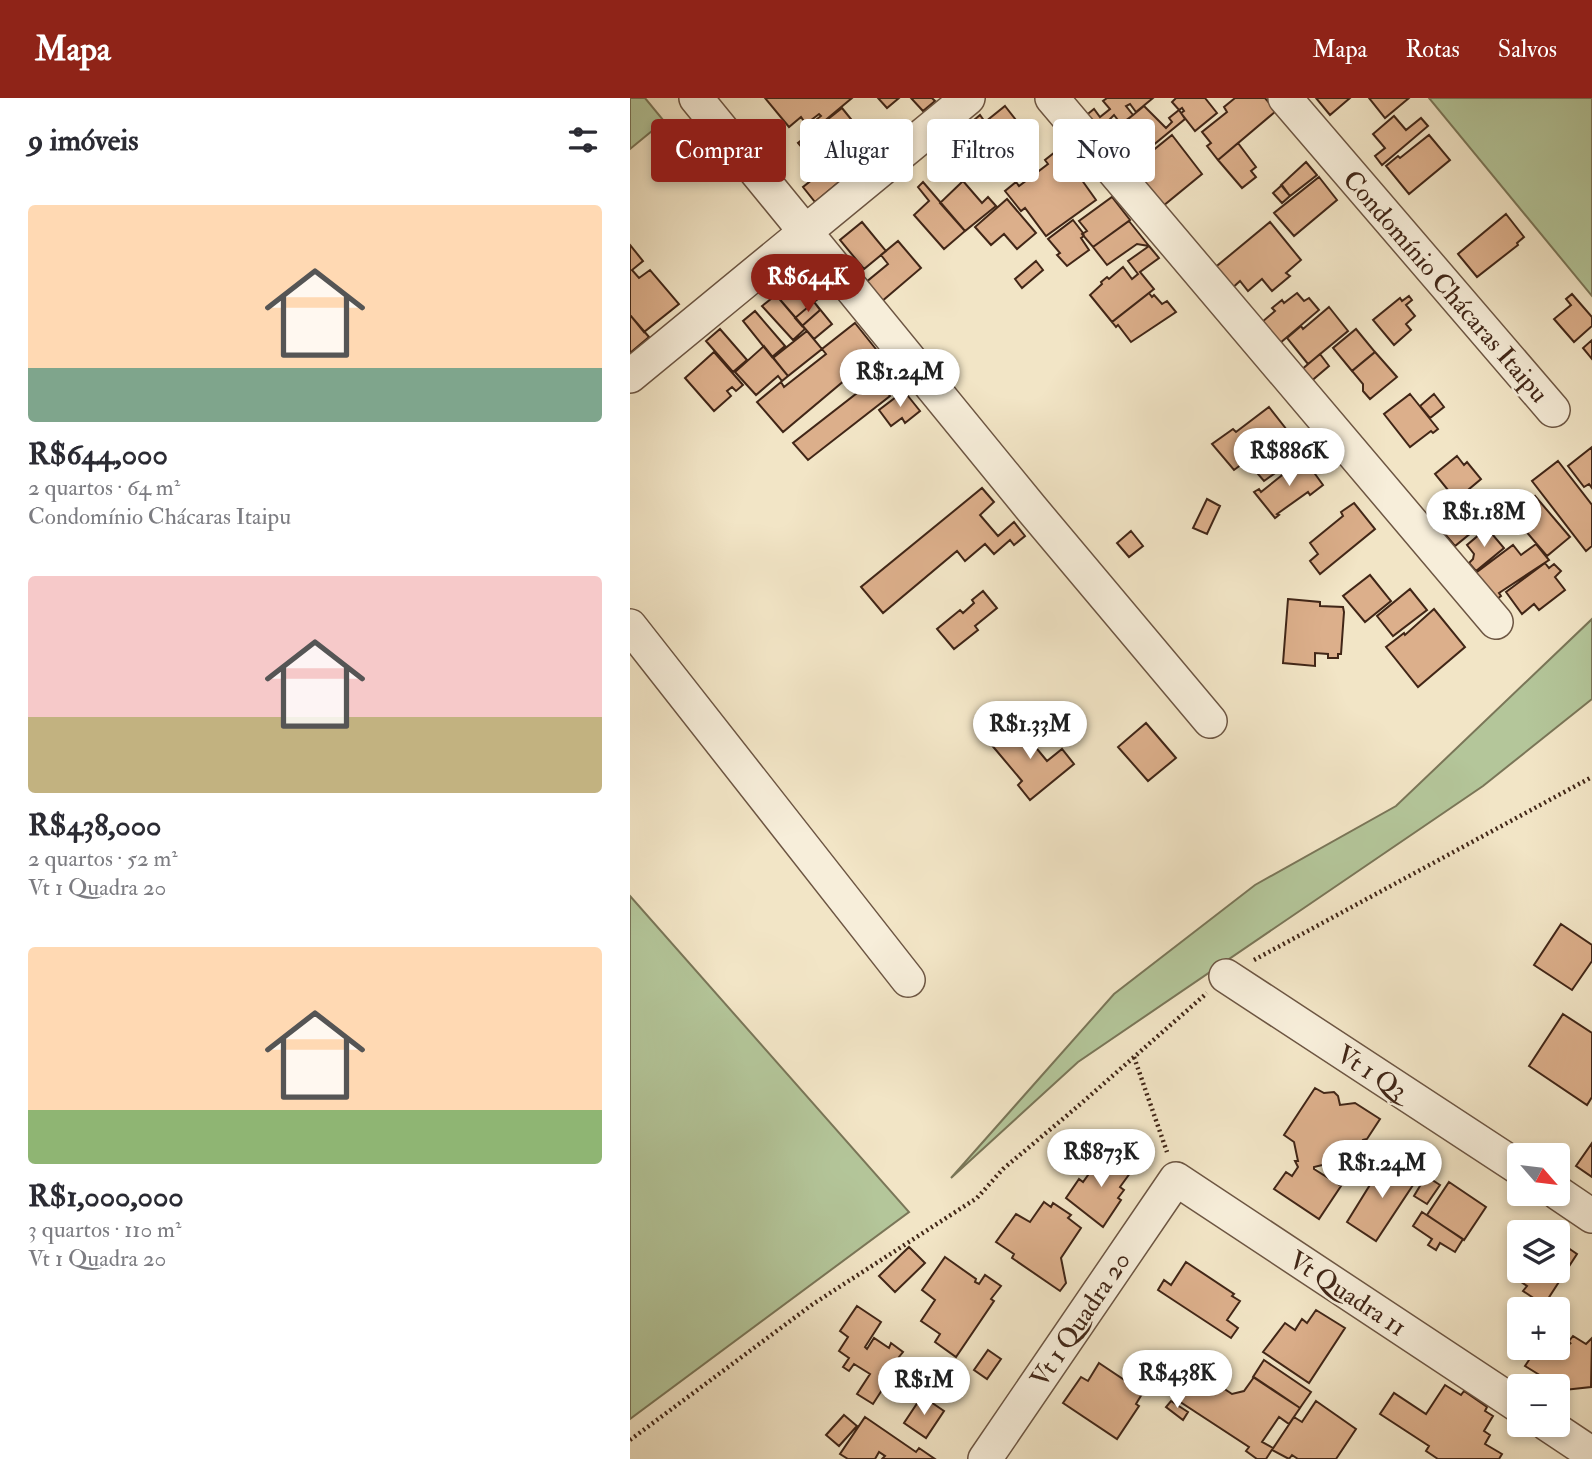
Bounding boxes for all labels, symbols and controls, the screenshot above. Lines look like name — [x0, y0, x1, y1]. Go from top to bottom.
text: Mapa — [35, 29, 111, 70]
text: Mapa — [1312, 34, 1367, 65]
text: Rotas — [1405, 34, 1460, 65]
text: Salvos — [1498, 34, 1557, 65]
chip: Comprar — [651, 119, 786, 182]
chip: Alugar — [800, 119, 913, 182]
chip: Filtros — [927, 119, 1039, 182]
chip: Novo — [1053, 119, 1155, 182]
icon: filters — [564, 121, 602, 159]
text: 9 imóveis — [28, 122, 139, 159]
street label: Condomínio Chácaras Itaipu — [1335, 164, 1555, 410]
icon: home — [252, 250, 378, 376]
pin: R$644K — [751, 254, 865, 314]
text: R$644K — [767, 262, 849, 291]
pin: R$1.24M — [835, 350, 965, 409]
text: R$1.24M — [856, 357, 944, 386]
pin: R$886K — [1232, 428, 1346, 488]
text: R$644,000 — [28, 436, 168, 473]
text: R$886K — [1250, 436, 1328, 465]
text: 2 quartos · 64 m² — [28, 473, 180, 502]
pin: R$1.18M — [1419, 490, 1549, 549]
text: R$1.18M — [1442, 497, 1526, 526]
text: Condomínio Chácaras Itaipu — [28, 502, 291, 531]
icon: home — [252, 621, 378, 747]
pin: R$1.33M — [965, 702, 1095, 761]
text: R$1.33M — [989, 709, 1071, 738]
text: R$438,000 — [28, 807, 162, 844]
text: 2 quartos · 52 m² — [28, 844, 178, 873]
text: Vt 1 Quadra 20 — [28, 873, 166, 902]
icon: home — [252, 992, 378, 1118]
street label: Vt 1 Q3 — [1330, 1038, 1418, 1111]
pin: R$873K — [1044, 1130, 1158, 1189]
text: R$873K — [1063, 1137, 1139, 1166]
pin: R$1.24M — [1317, 1140, 1447, 1200]
north arrow — [1507, 1143, 1570, 1206]
map controls — [1507, 1143, 1570, 1437]
text: R$1.24M — [1338, 1148, 1426, 1177]
text: R$1,000,000 — [28, 1178, 184, 1215]
text: 3 quartos · 110 m² — [28, 1215, 181, 1244]
button: layers — [1507, 1220, 1570, 1283]
text: Vt 1 Quadra 20 — [28, 1244, 166, 1273]
street label: Vt Quadra 11 — [1283, 1244, 1412, 1344]
street label: Vt 1 Quadra 20 — [1024, 1246, 1138, 1393]
button: + — [1507, 1297, 1570, 1360]
pin: R$438K — [1120, 1350, 1234, 1410]
pin: R$1M — [883, 1358, 965, 1417]
text: R$438K — [1138, 1358, 1216, 1387]
text: R$1M — [894, 1365, 954, 1394]
button: − — [1507, 1374, 1570, 1437]

